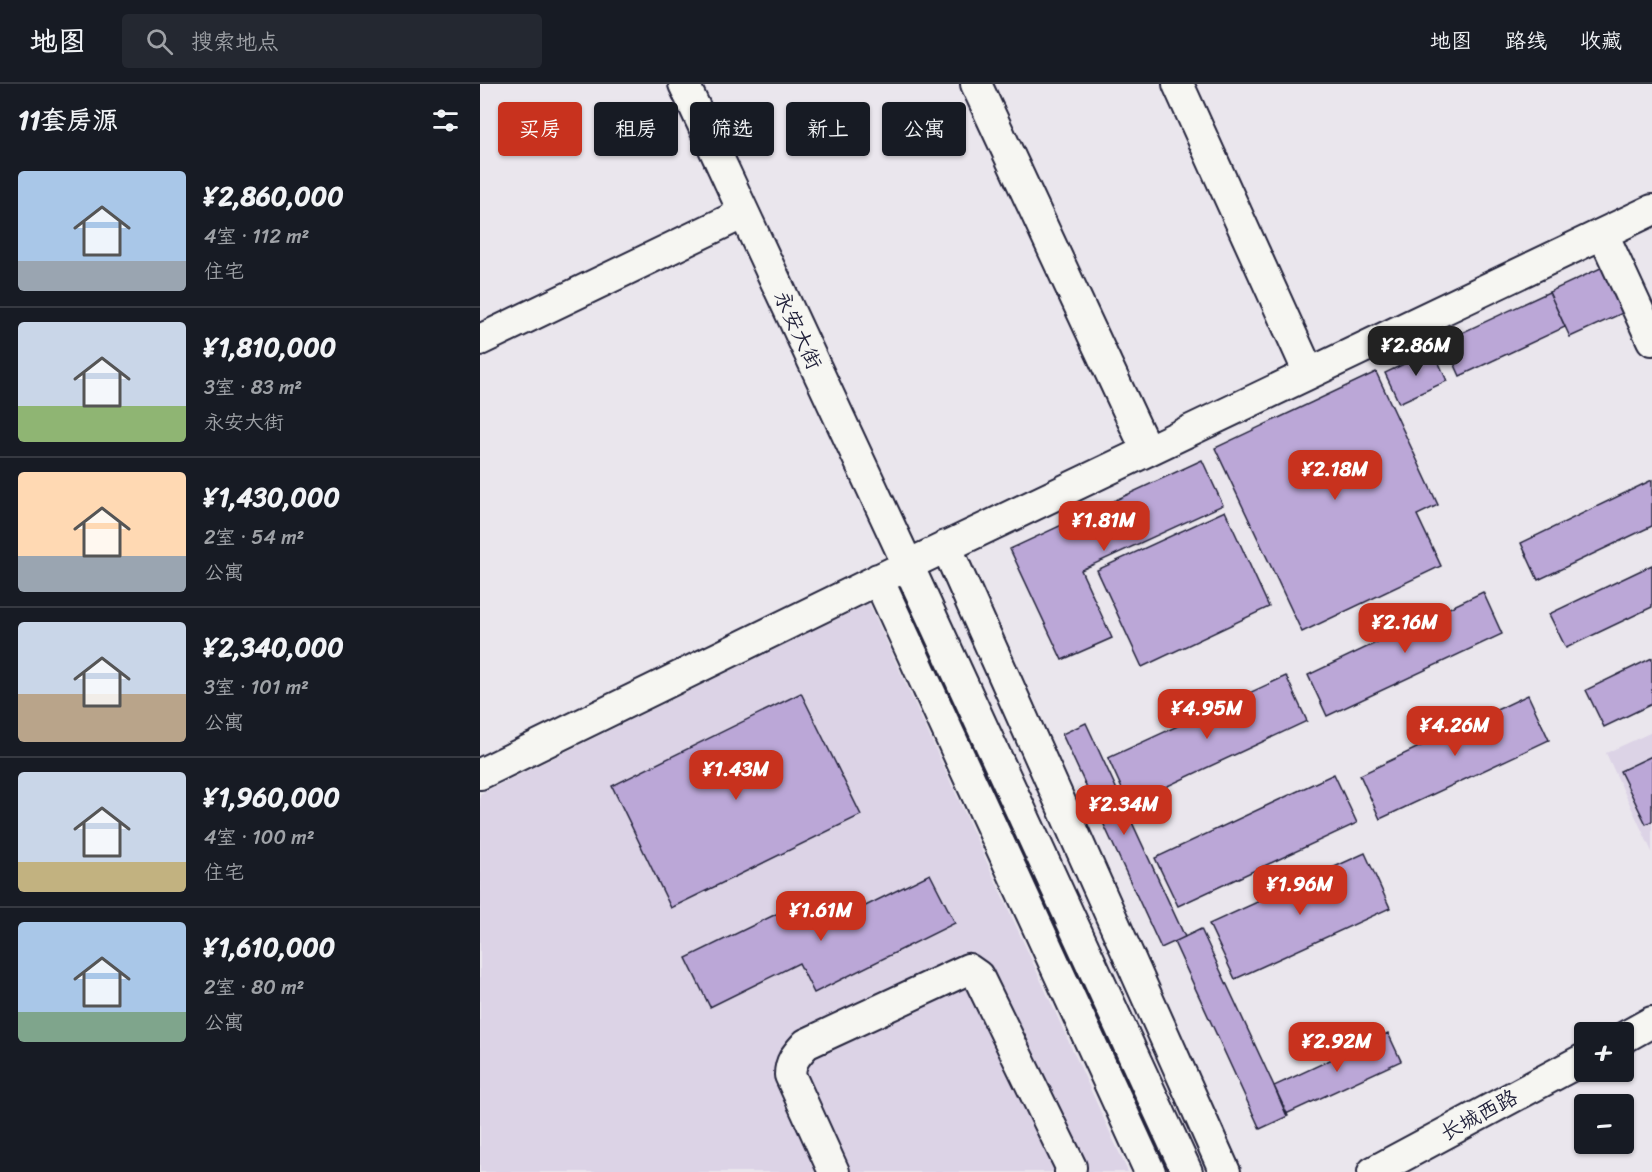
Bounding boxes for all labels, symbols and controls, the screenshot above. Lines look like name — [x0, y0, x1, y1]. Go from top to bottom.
search box — [122, 14, 542, 68]
text: 地图 — [30, 17, 86, 66]
text: 搜索地点 — [191, 22, 279, 61]
text: 地图 — [1430, 22, 1472, 60]
text: 路线 — [1505, 22, 1547, 60]
text: 收藏 — [1580, 22, 1622, 60]
icon: search — [143, 25, 176, 58]
text: 11套房源 — [18, 97, 118, 143]
chip: 买房 — [498, 102, 582, 156]
chip: 租房 — [594, 102, 678, 156]
chip: 筛选 — [690, 102, 774, 156]
chip: 新上 — [786, 102, 870, 156]
chip: 公寓 — [882, 102, 966, 156]
icon: filters — [429, 104, 462, 137]
text: ¥2,860,000 — [204, 173, 344, 219]
icon: home — [66, 195, 138, 267]
text: 4室 · 112 m² — [204, 219, 309, 254]
text: 住宅 — [204, 254, 244, 289]
street label: 永安大街 — [763, 284, 833, 376]
text: ¥1,810,000 — [204, 324, 336, 370]
pin: ¥2.86M — [1367, 326, 1465, 377]
text: ¥2.86M — [1382, 328, 1450, 363]
icon: home — [66, 346, 138, 418]
text: 3室 · 83 m² — [204, 370, 302, 405]
text: 永安大街 — [204, 405, 284, 440]
pin: ¥2.18M — [1286, 450, 1384, 501]
text: ¥2.18M — [1302, 452, 1368, 487]
text: ¥1,430,000 — [204, 474, 340, 520]
icon: home — [66, 496, 138, 568]
pin: ¥1.81M — [1055, 501, 1153, 552]
text: ¥1.81M — [1073, 503, 1135, 538]
text: 2室 · 54 m² — [204, 520, 304, 555]
text: 公寓 — [204, 555, 244, 590]
pin: ¥2.16M — [1356, 603, 1454, 654]
text: ¥2.16M — [1373, 605, 1437, 640]
text: ¥2,340,000 — [204, 624, 344, 670]
icon: home — [66, 646, 138, 718]
text: 3室 · 101 m² — [204, 670, 309, 705]
pin: ¥4.95M — [1158, 689, 1256, 740]
text: ¥4.95M — [1172, 691, 1242, 726]
text: 公寓 — [204, 705, 244, 740]
pin: ¥4.26M — [1406, 706, 1504, 757]
text: ¥4.26M — [1421, 708, 1489, 743]
pin: ¥1.43M — [687, 750, 785, 801]
text: ¥1.43M — [703, 752, 769, 787]
text: ¥1,960,000 — [204, 774, 340, 820]
pin: ¥2.34M — [1075, 785, 1173, 836]
text: ¥2.34M — [1090, 787, 1158, 822]
icon: home — [66, 796, 138, 868]
text: 4室 · 100 m² — [204, 820, 315, 855]
text: 住宅 — [204, 855, 244, 890]
pin: ¥1.96M — [1251, 865, 1349, 916]
text: ¥1.96M — [1267, 867, 1333, 902]
pin: ¥1.61M — [772, 891, 870, 942]
text: ¥1.61M — [790, 893, 852, 928]
text: ¥1,610,000 — [204, 924, 335, 970]
icon: home — [66, 946, 138, 1018]
text: 2室 · 80 m² — [204, 970, 304, 1005]
text: 公寓 — [204, 1005, 244, 1040]
pin: ¥2.92M — [1288, 1022, 1386, 1073]
map controls — [1574, 1022, 1634, 1154]
button: + — [1574, 1022, 1634, 1082]
text: ¥2.92M — [1303, 1024, 1371, 1059]
street label: 长城西路 — [1433, 1079, 1525, 1151]
button: − — [1574, 1094, 1634, 1154]

